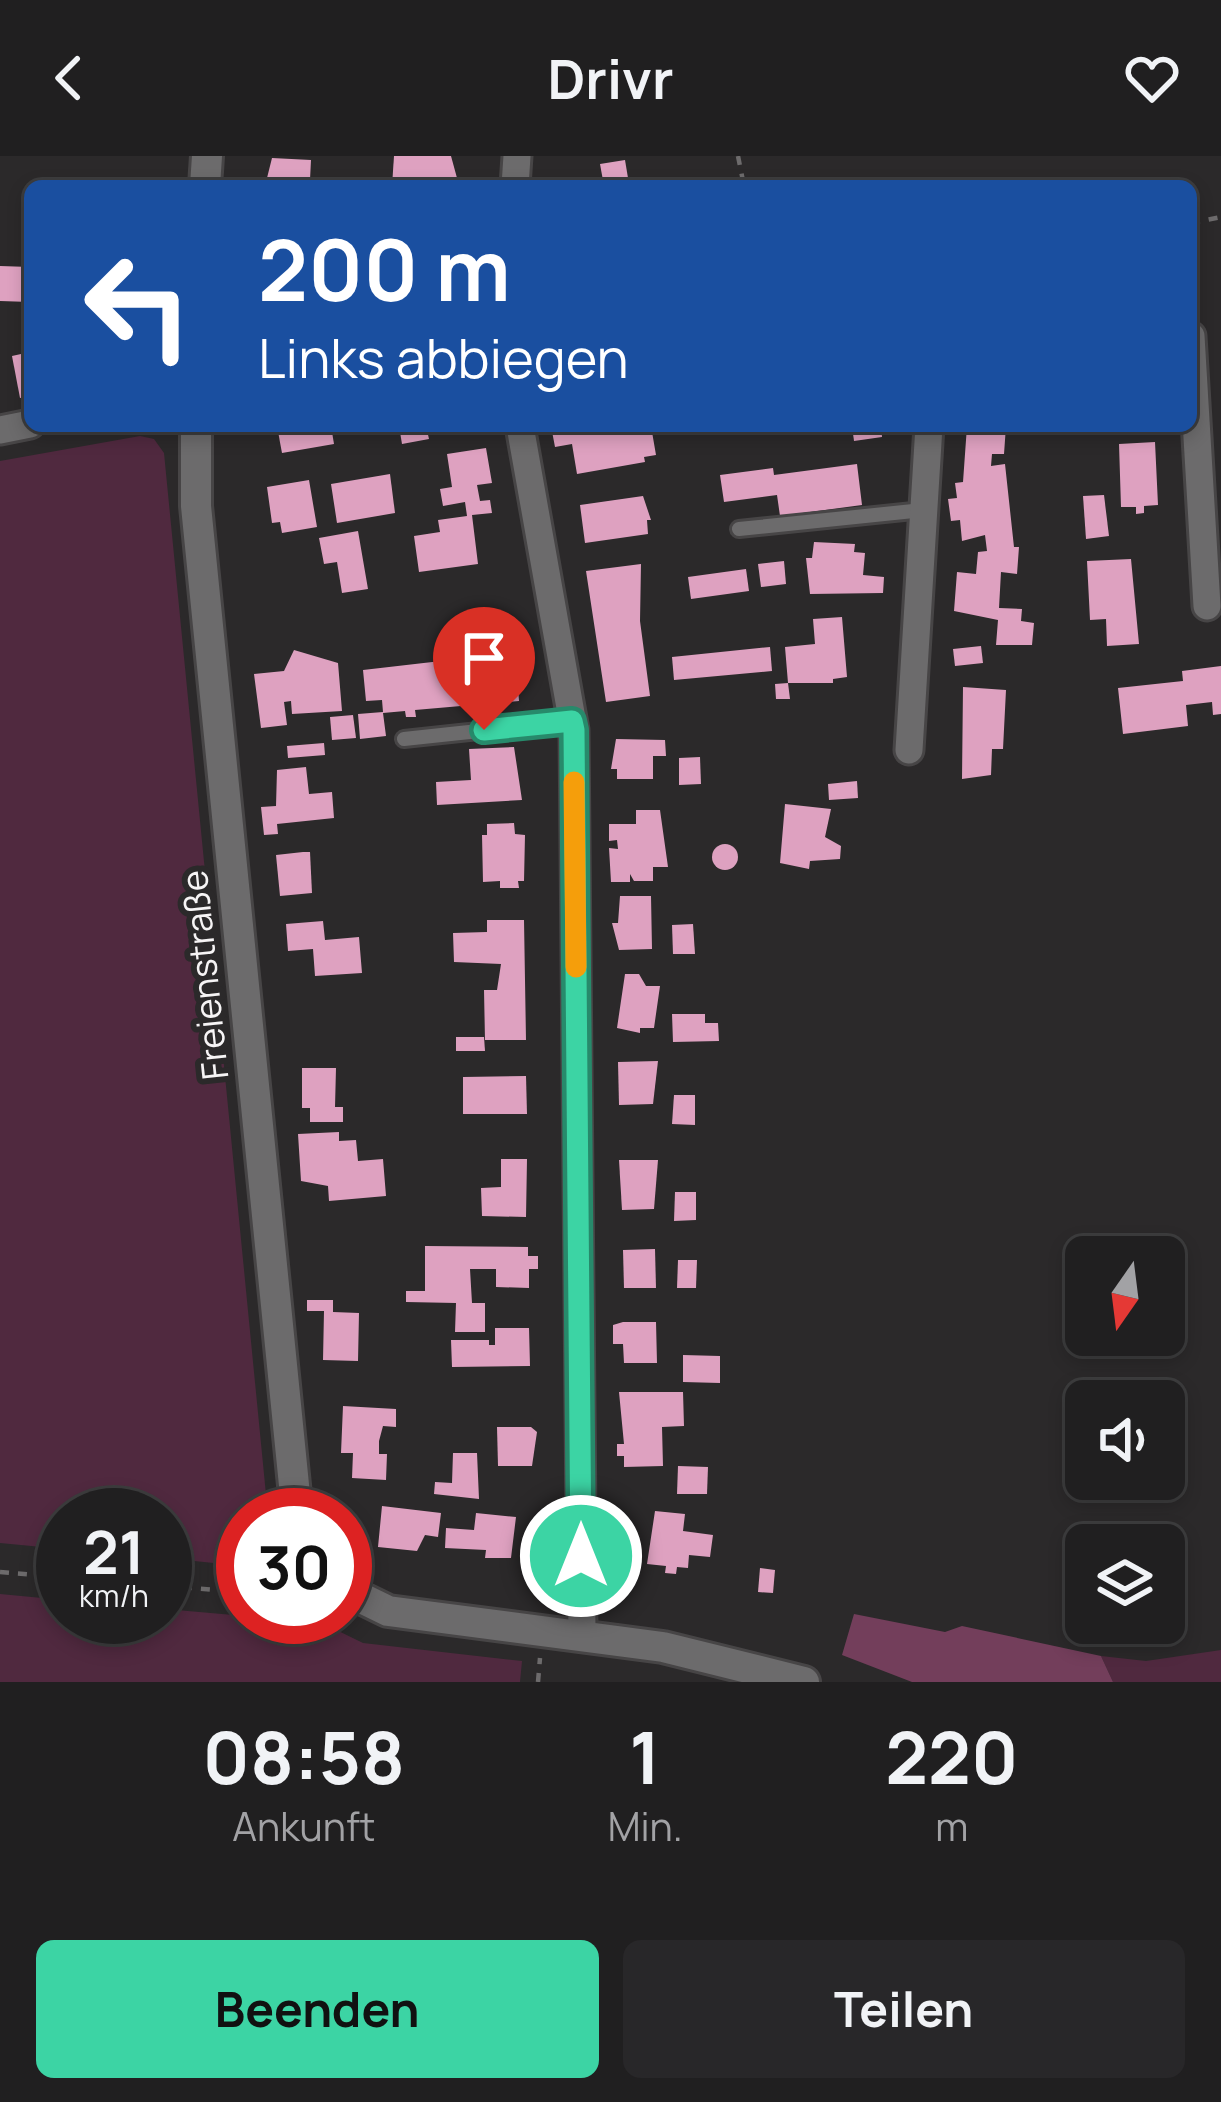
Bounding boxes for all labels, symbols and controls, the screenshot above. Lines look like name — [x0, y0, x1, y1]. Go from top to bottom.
text: Drivr — [548, 41, 673, 115]
icon: back — [36, 45, 102, 111]
icon: heart — [1119, 45, 1185, 111]
text: 200 m — [258, 211, 511, 326]
icon: left — [60, 228, 216, 384]
text: Links abbiegen — [258, 320, 629, 394]
pin — [433, 607, 535, 730]
icon: arrive — [451, 625, 517, 691]
street label: Freienstraße — [169, 868, 239, 1082]
north arrow — [1065, 1236, 1185, 1356]
map controls — [1065, 1236, 1185, 1644]
button: sound — [1065, 1380, 1185, 1500]
speed limit sign: 30 — [216, 1488, 372, 1644]
position arrow — [518, 1493, 644, 1619]
text: 21 — [83, 1510, 145, 1592]
button: layers — [1065, 1524, 1185, 1644]
text: km/h — [79, 1575, 149, 1616]
text: 08:58 — [203, 1707, 405, 1806]
text: 1 — [629, 1707, 661, 1806]
text: 220 — [885, 1707, 1018, 1806]
text: Ankunft — [232, 1799, 375, 1853]
text: Min. — [608, 1799, 683, 1853]
text: m — [935, 1799, 968, 1853]
button: Beenden — [36, 1940, 599, 2078]
button: Teilen — [623, 1940, 1185, 2078]

